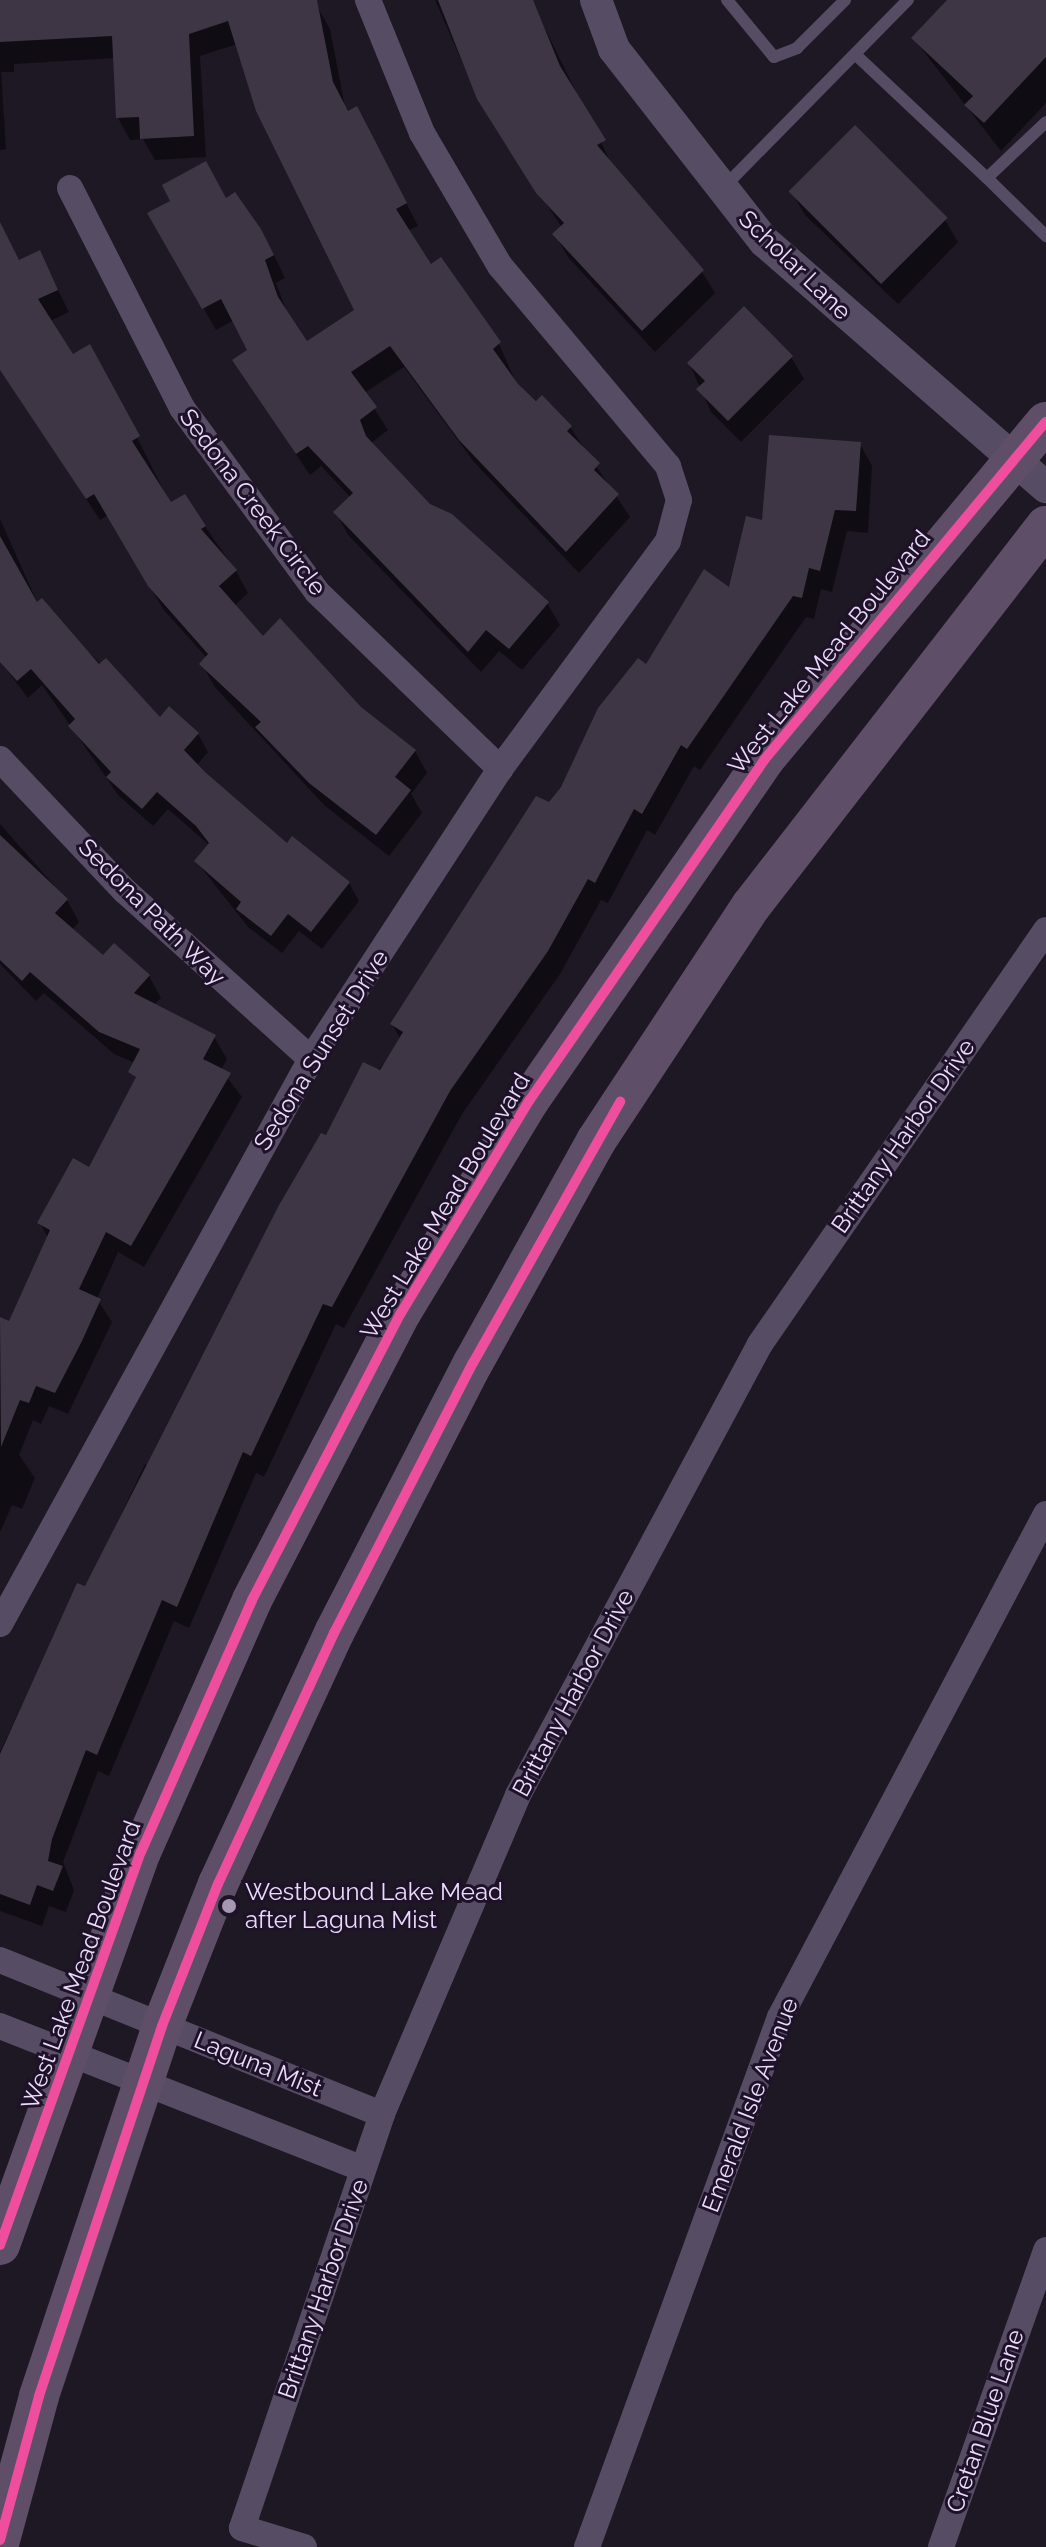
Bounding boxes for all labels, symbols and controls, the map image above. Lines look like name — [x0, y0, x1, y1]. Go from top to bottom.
street label: Scholar Lane — [733, 204, 857, 326]
street label: Sedona Creek Circle — [173, 403, 333, 601]
street label: West Lake Mead Boulevard — [722, 524, 936, 780]
street label: Sedona Path Way — [72, 832, 232, 992]
street label: Sedona Sunset Drive — [248, 944, 394, 1156]
street label: Brittany Harbor Drive — [825, 1033, 981, 1239]
street label: West Lake Mead Boulevard — [354, 1068, 536, 1344]
street label: Brittany Harbor Drive — [506, 1584, 640, 1802]
street label: West Lake Mead Boulevard — [15, 1817, 147, 2113]
place label: Westbound Lake Mead after Laguna Mist — [245, 1878, 503, 1934]
marker: Westbound Lake Mead after Laguna Mist — [220, 1897, 238, 1915]
street label: Emerald Isle Avenue — [696, 1993, 804, 2217]
street label: Laguna Mist — [190, 2025, 326, 2103]
street label: Brittany Harbor Drive — [272, 2175, 374, 2403]
street label: Cretan Blue Lane — [940, 2326, 1030, 2516]

